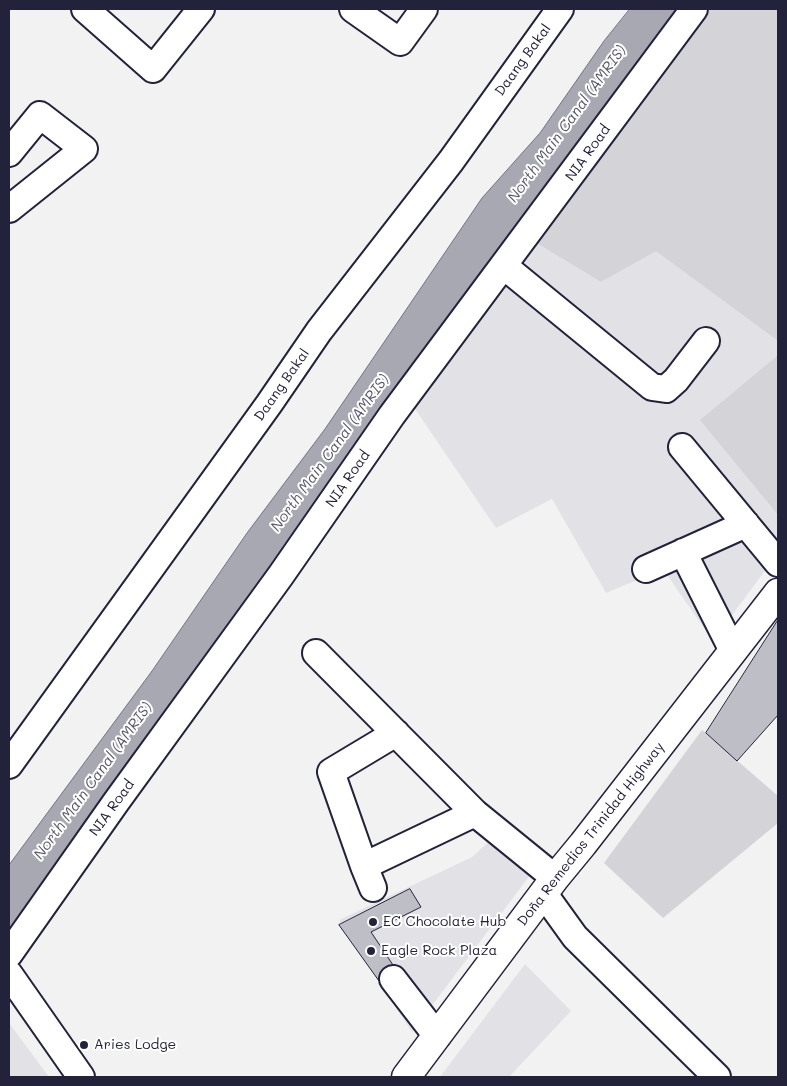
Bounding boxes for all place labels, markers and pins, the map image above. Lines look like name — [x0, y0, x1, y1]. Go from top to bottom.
place label: EC Chocolate Hub — [383, 914, 506, 930]
marker: EC Chocolate Hub — [367, 916, 379, 928]
place label: Eagle Rock Plaza — [381, 943, 497, 959]
marker: Eagle Rock Plaza — [365, 945, 377, 957]
place label: Aries Lodge — [94, 1037, 176, 1053]
marker: Aries Lodge — [78, 1039, 90, 1051]

